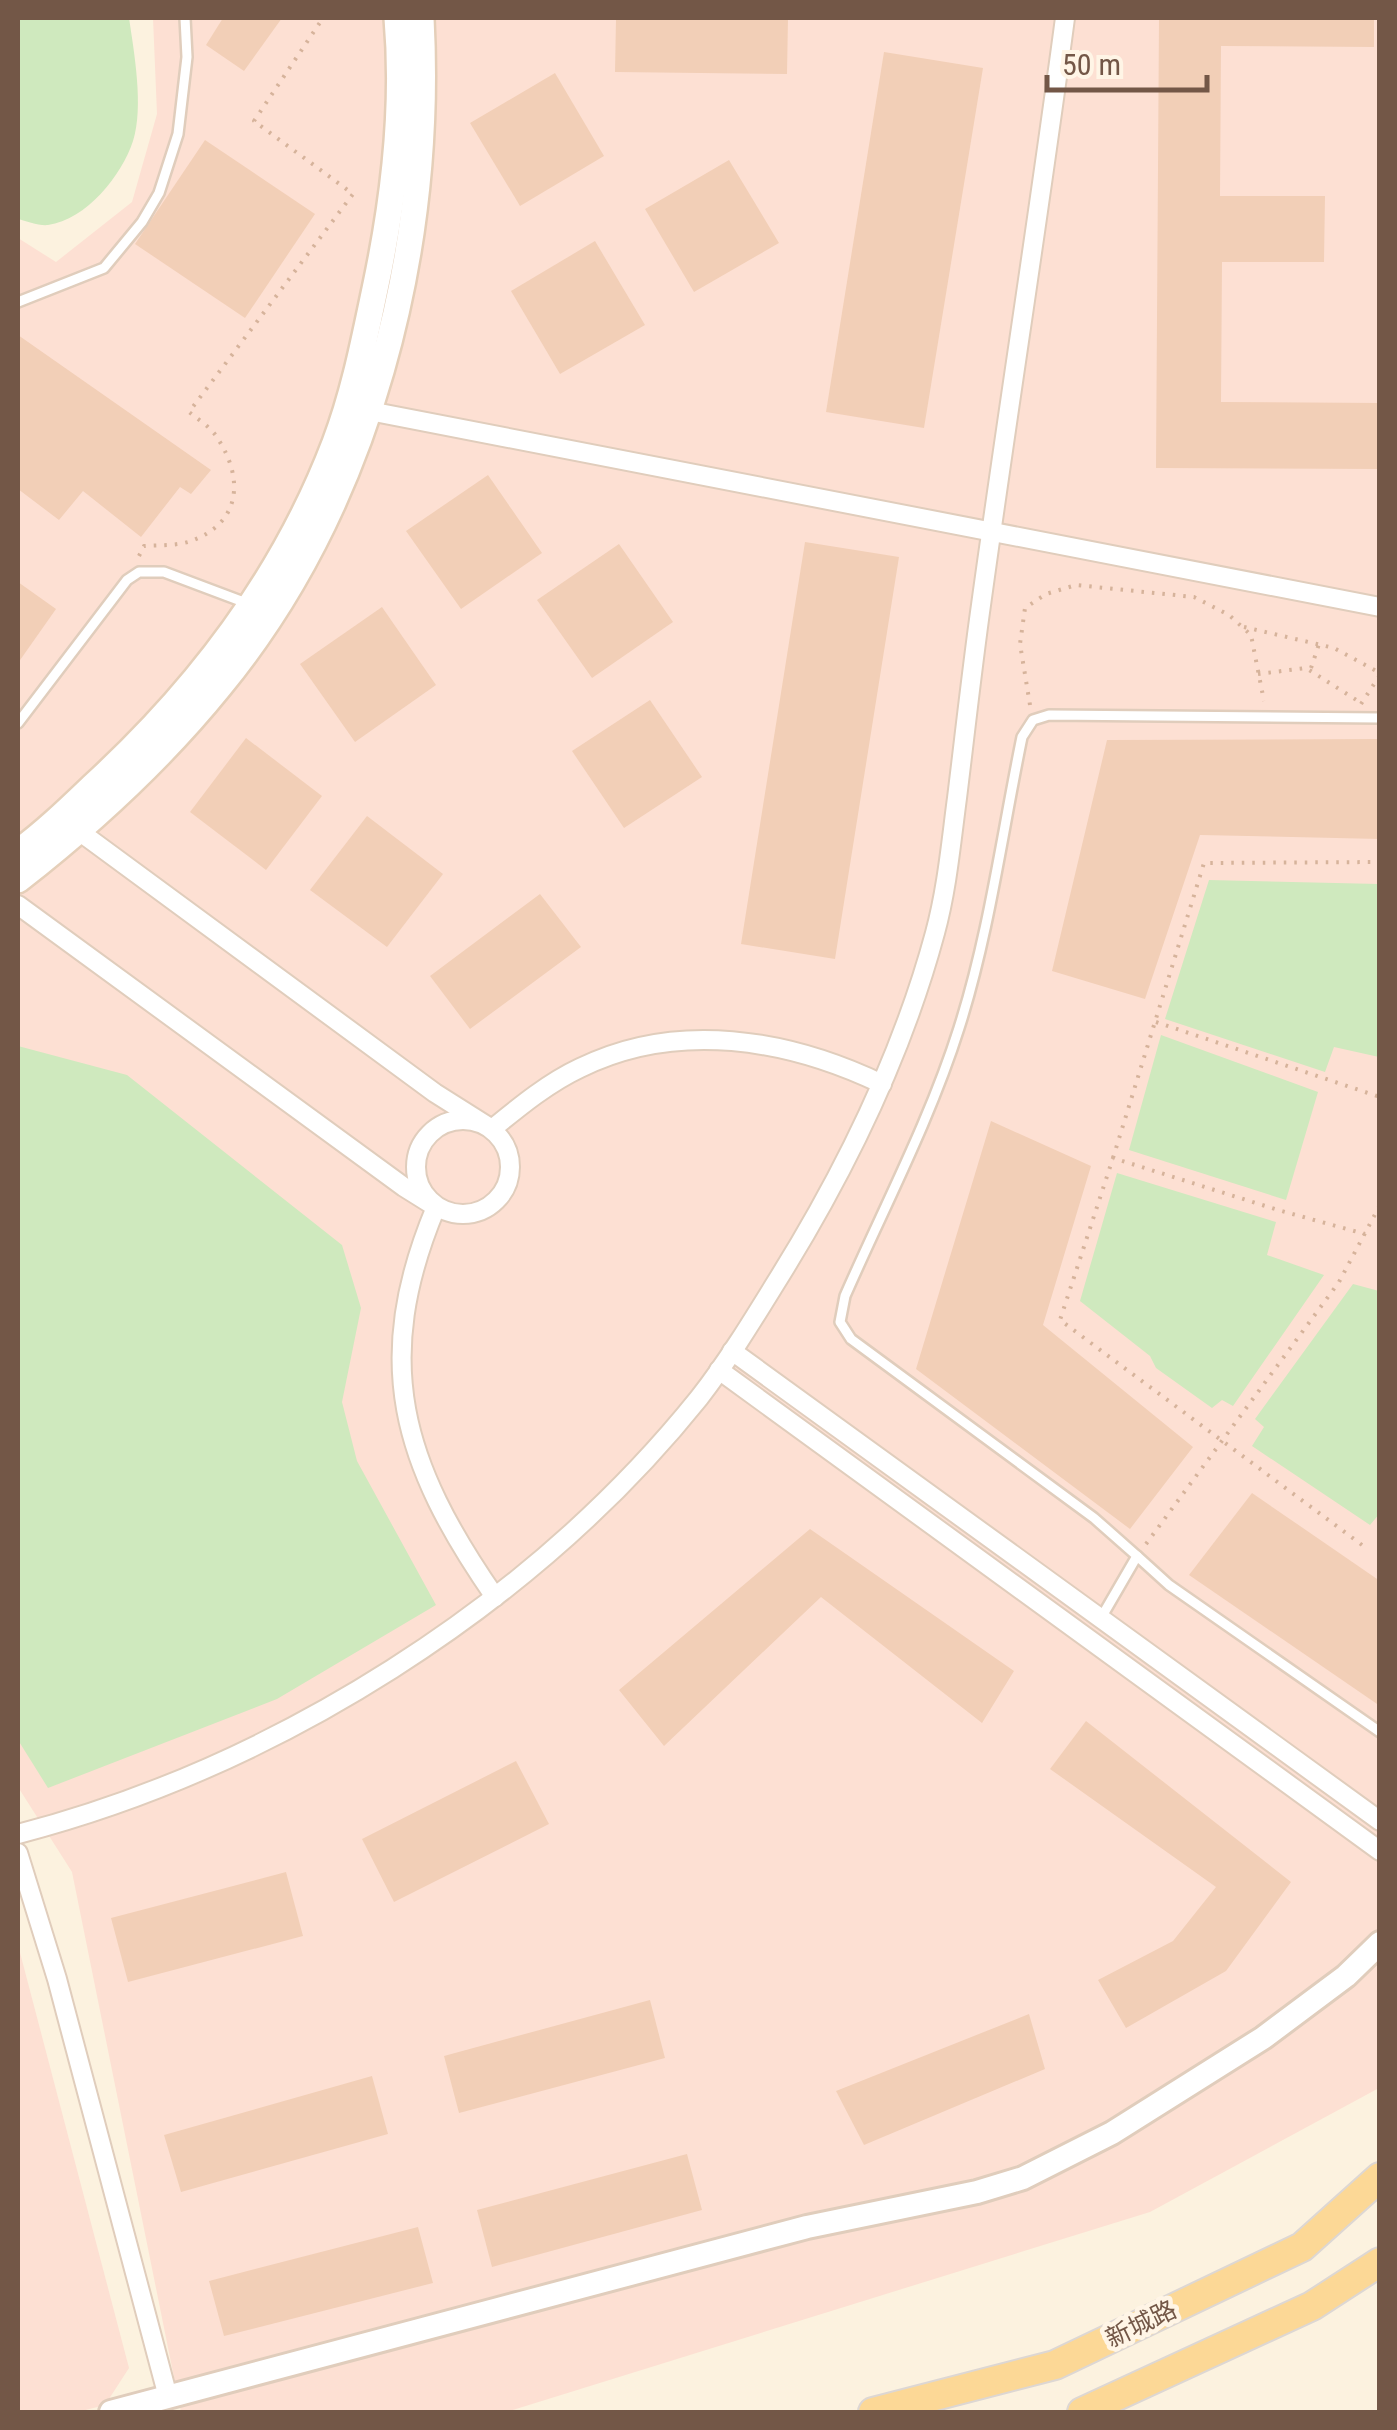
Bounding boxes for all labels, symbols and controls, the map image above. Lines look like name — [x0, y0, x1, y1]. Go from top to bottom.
scale bar — [1047, 30, 1207, 92]
text: 50 m — [1062, 47, 1121, 82]
street label: 新城路 — [1101, 2295, 1181, 2353]

